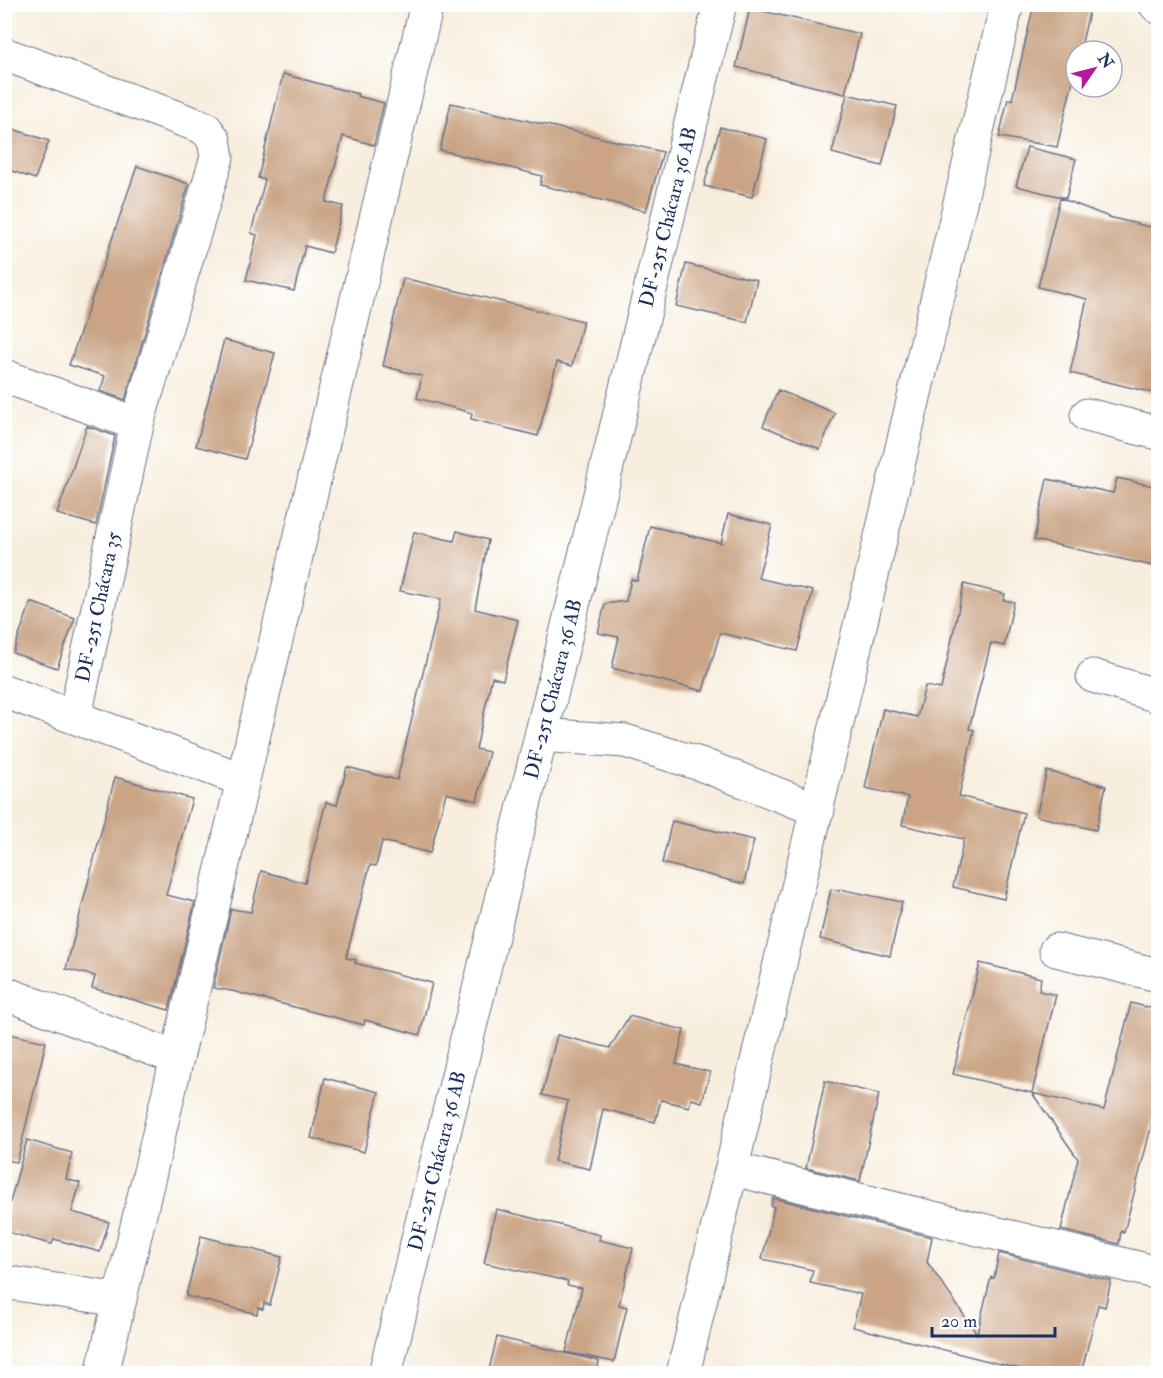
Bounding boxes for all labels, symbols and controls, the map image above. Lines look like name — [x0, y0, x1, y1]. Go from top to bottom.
north arrow — [1064, 39, 1124, 99]
text: N — [1093, 49, 1118, 73]
street label: DF-251 Chácara 36 AB — [634, 124, 702, 310]
street label: DF-251 Chácara 35 — [70, 529, 126, 685]
street label: DF-251 Chácara 36 AB — [519, 596, 587, 782]
street label: DF-251 Chácara 36 AB — [403, 1068, 471, 1254]
scale bar — [932, 1300, 1055, 1338]
text: 20 m — [941, 1310, 977, 1333]

